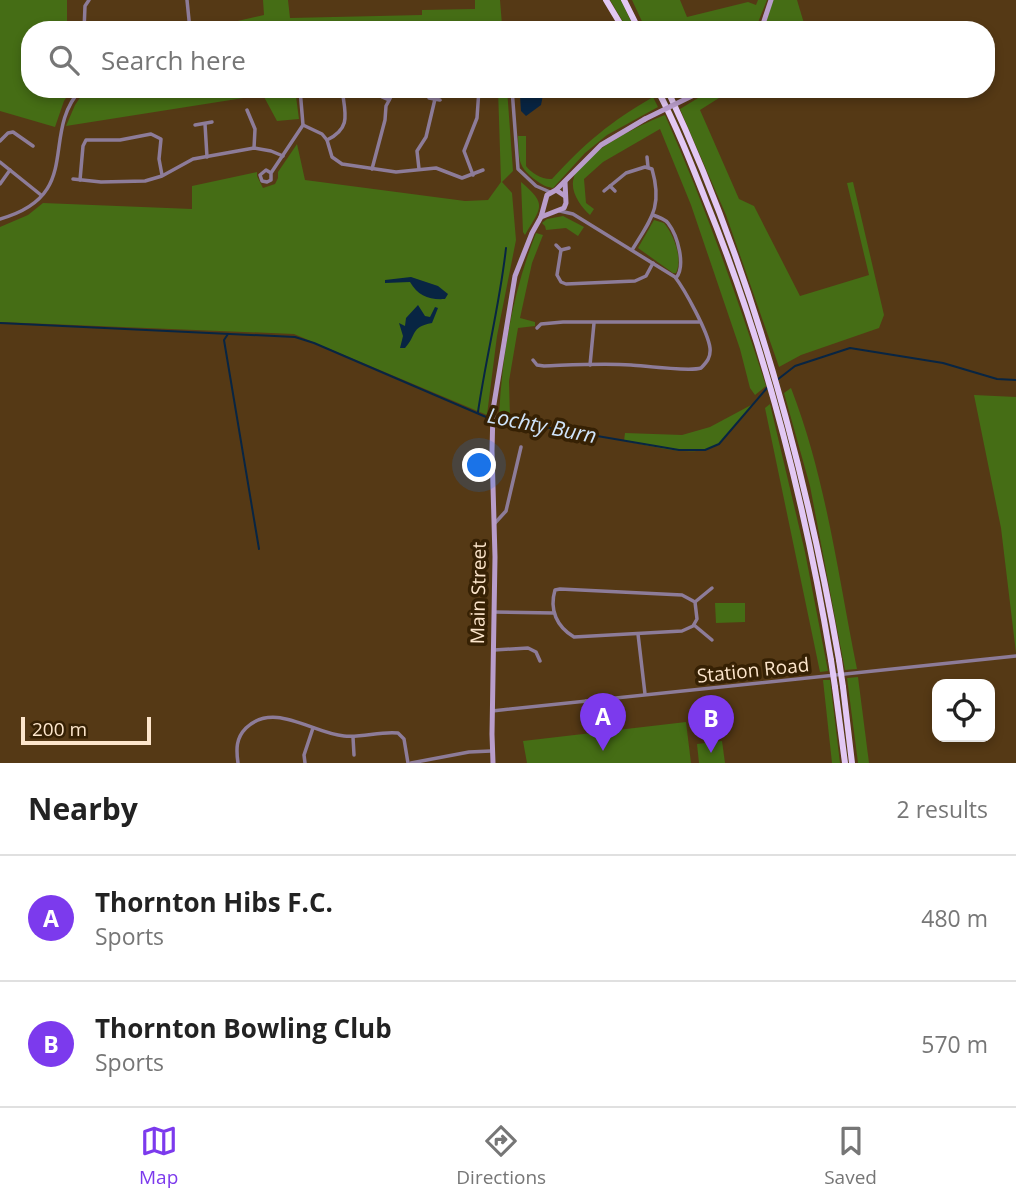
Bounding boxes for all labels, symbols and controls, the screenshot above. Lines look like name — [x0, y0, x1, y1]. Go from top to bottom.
search box — [21, 21, 995, 98]
icon: search — [45, 41, 83, 79]
text: Search here — [101, 42, 246, 78]
water label: Lochty Burn — [485, 401, 599, 449]
your location — [462, 448, 496, 482]
street label: Main Street — [464, 542, 492, 644]
street label: Station Road — [696, 651, 810, 689]
map controls — [932, 679, 995, 742]
button: locate — [932, 679, 995, 742]
pin: A — [580, 693, 626, 751]
pin: B — [688, 695, 734, 753]
scale bar — [21, 714, 150, 746]
text: 200 m — [32, 716, 87, 742]
text: Nearby — [28, 788, 138, 829]
text: 2 results — [897, 793, 988, 825]
text: Thornton Hibs F.C. — [95, 884, 333, 920]
text: A — [43, 902, 59, 934]
text: 480 m — [921, 902, 988, 934]
text: Sports — [95, 920, 164, 952]
text: Thornton Bowling Club — [95, 1010, 392, 1046]
text: B — [43, 1028, 59, 1060]
text: 570 m — [921, 1028, 988, 1060]
text: Sports — [95, 1046, 164, 1078]
tab: Map — [139, 1122, 178, 1190]
tab: Directions — [456, 1122, 546, 1190]
tab: Saved — [824, 1122, 877, 1190]

